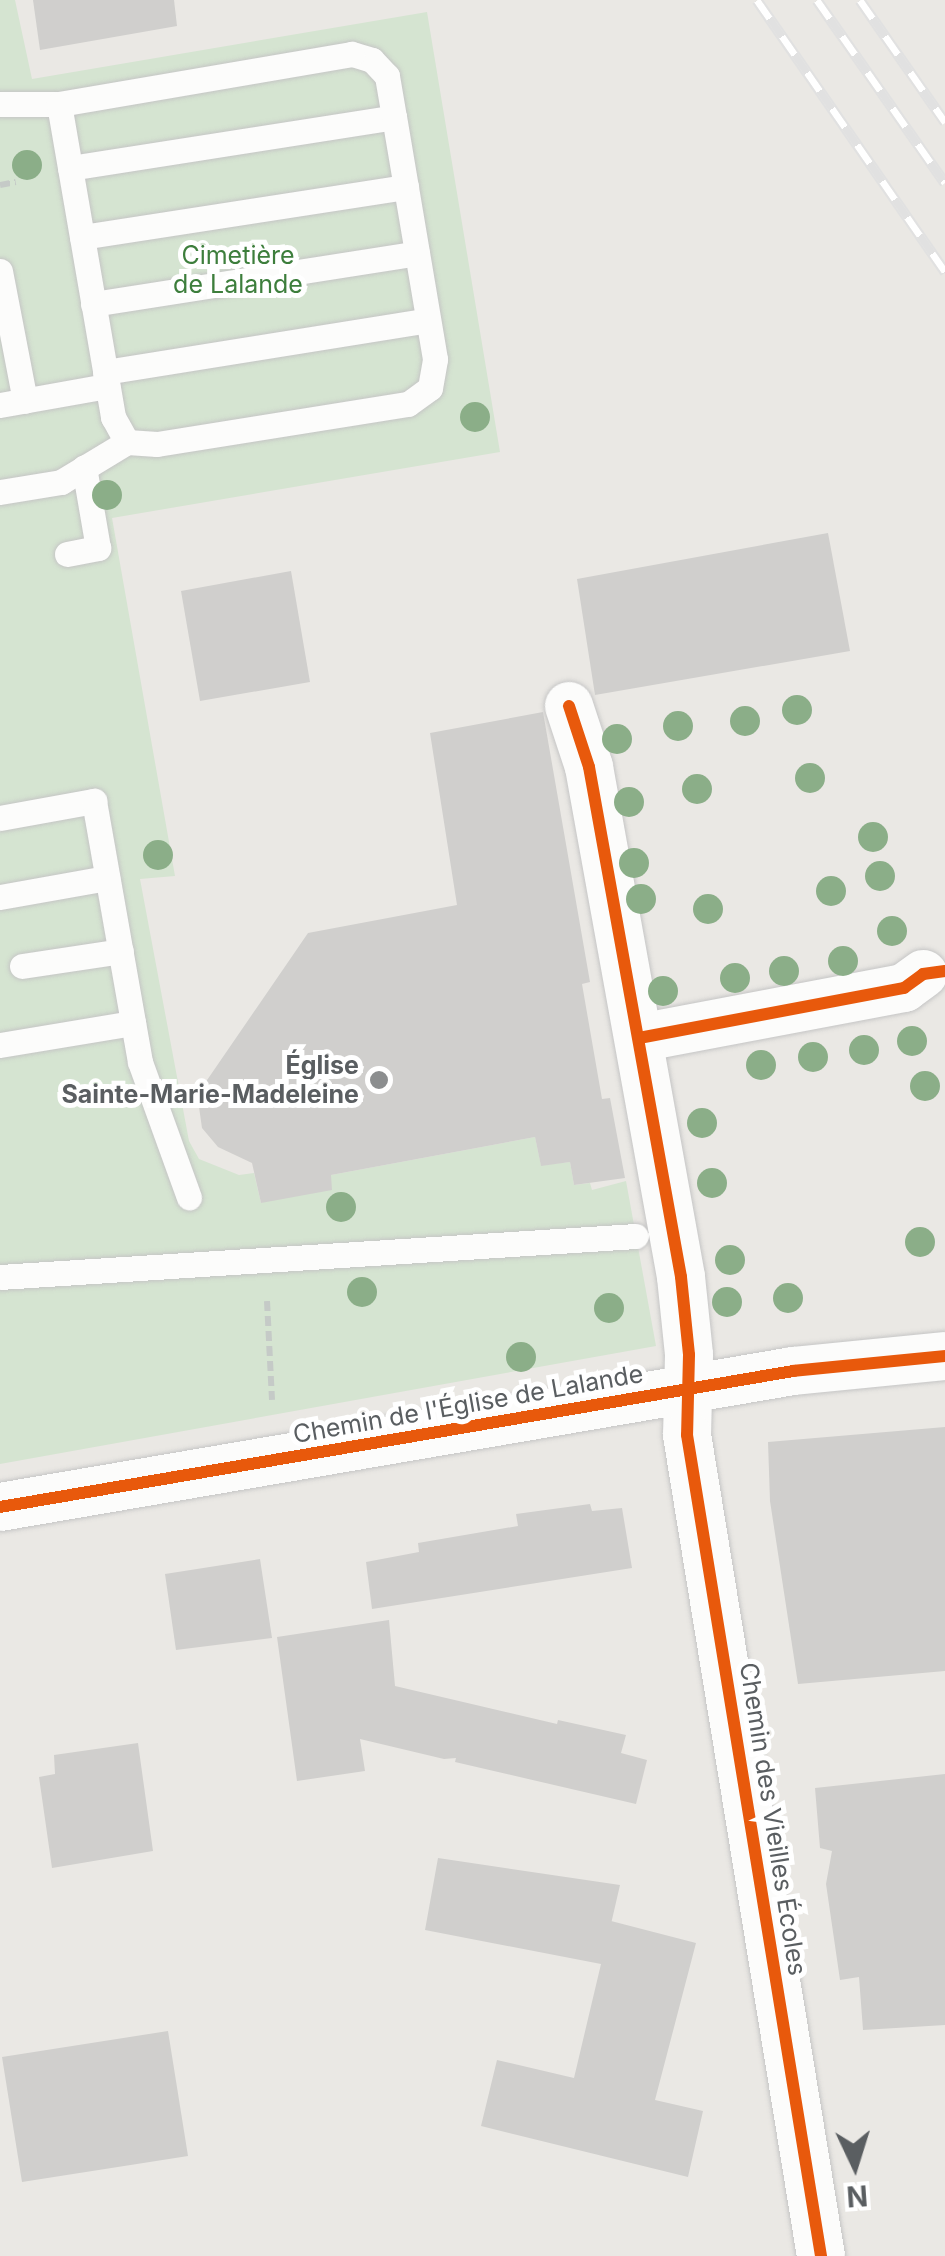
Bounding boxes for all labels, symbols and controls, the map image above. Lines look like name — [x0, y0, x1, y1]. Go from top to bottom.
park label: Cimetière de Lalande — [173, 241, 303, 300]
place label: Église Sainte-Marie-Madeleine — [61, 1051, 359, 1110]
marker: Église Sainte-Marie-Madeleine — [368, 1069, 390, 1091]
street label: Chemin de l'Église de Lalande — [291, 1358, 645, 1450]
street label: Chemin des Vieilles Écoles — [733, 1660, 813, 1978]
north arrow — [805, 2116, 905, 2216]
text: N — [845, 2178, 869, 2214]

